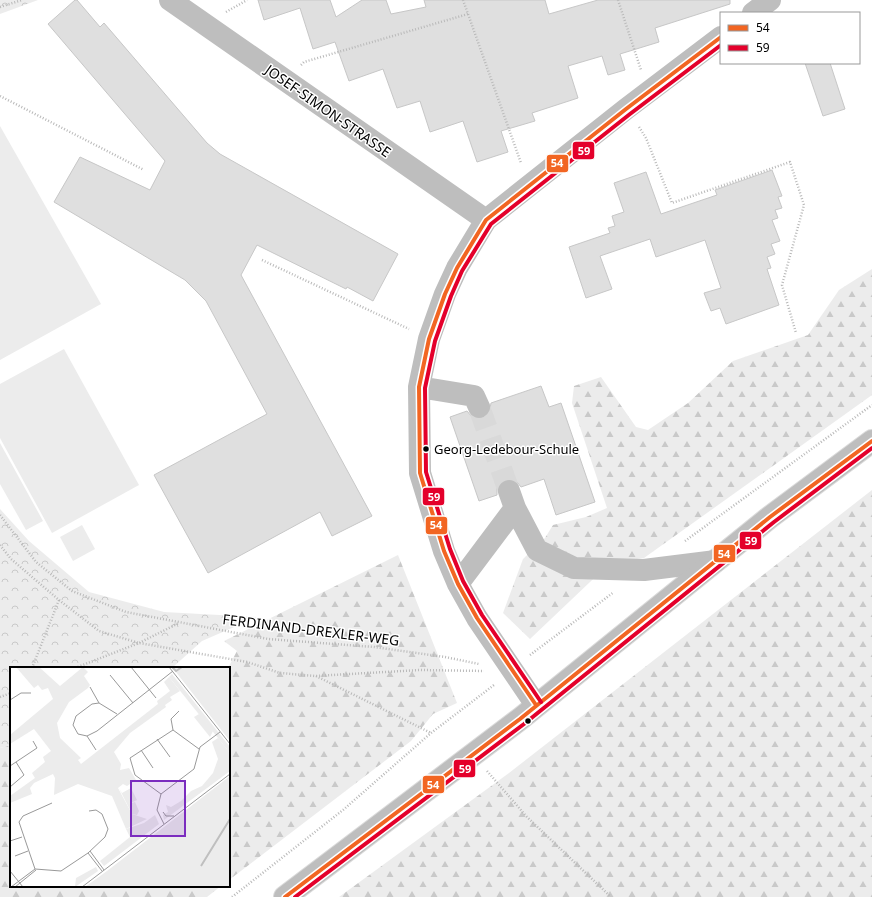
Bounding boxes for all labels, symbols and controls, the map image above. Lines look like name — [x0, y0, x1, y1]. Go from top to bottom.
legend — [720, 12, 860, 64]
text: 54 — [756, 19, 770, 36]
text: 59 — [756, 39, 770, 56]
street label: JOSEF-SIMON-STRASSE — [260, 59, 395, 161]
line badge: 59 — [572, 141, 595, 160]
text: 59 — [578, 143, 590, 158]
line badge: 54 — [546, 154, 569, 173]
text: 54 — [551, 155, 564, 170]
place label: Georg-Ledebour-Schule — [434, 440, 579, 458]
marker: Georg-Ledebour-Schule — [421, 444, 431, 454]
line badge: 59 — [422, 487, 445, 506]
text: 59 — [428, 489, 440, 504]
line badge: 54 — [425, 516, 448, 535]
text: 54 — [430, 517, 443, 532]
line badge: 59 — [739, 531, 762, 550]
text: 59 — [745, 533, 757, 548]
line badge: 54 — [713, 544, 736, 563]
text: 54 — [718, 546, 731, 561]
street label: FERDINAND-DREXLER-WEG — [222, 609, 401, 650]
inset map — [10, 667, 230, 887]
unlabelled marker — [523, 716, 533, 726]
line badge: 59 — [453, 759, 476, 778]
text: 59 — [459, 761, 471, 776]
line badge: 54 — [422, 775, 445, 794]
text: 54 — [427, 777, 440, 792]

